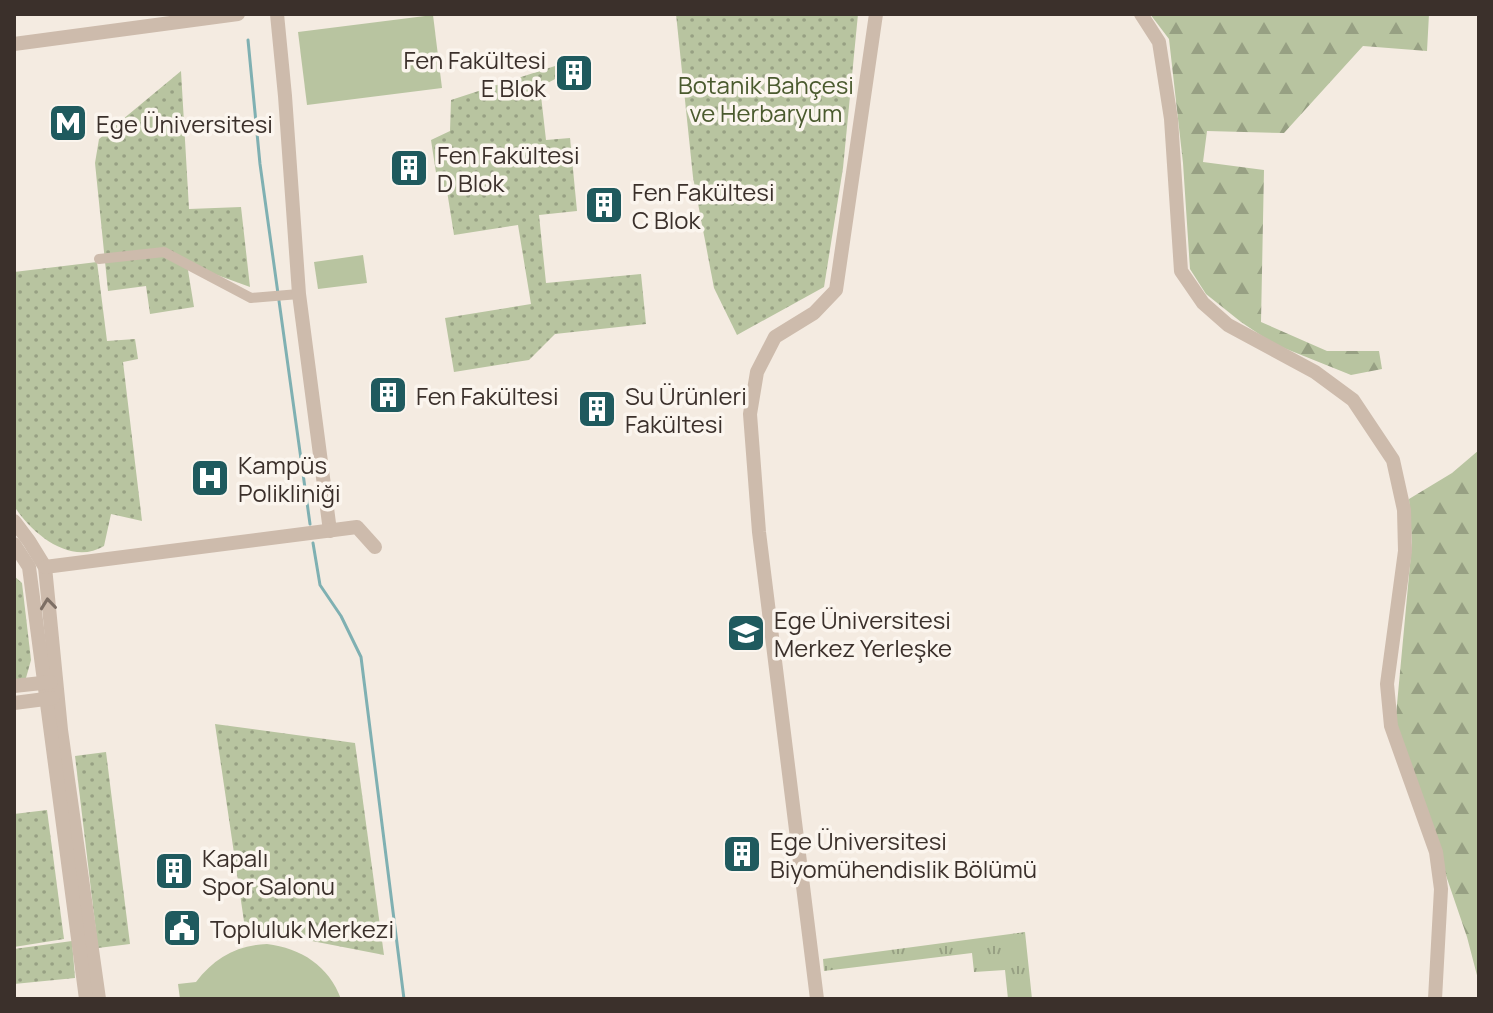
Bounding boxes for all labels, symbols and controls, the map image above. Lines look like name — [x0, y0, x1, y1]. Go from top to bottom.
place label: Fen Fakültesi E Blok — [403, 43, 547, 104]
building icon: Fen Fakültesi E Blok — [553, 52, 595, 94]
park label: Botanik Bahçesi ve Herbaryum — [678, 68, 854, 129]
metro station icon: Ege Üniversitesi — [47, 102, 89, 144]
place label: Ege Üniversitesi — [96, 107, 273, 140]
place label: Fen Fakültesi D Blok — [437, 138, 580, 199]
building icon: Fen Fakültesi D Blok — [388, 147, 430, 189]
place label: Fen Fakültesi C Blok — [632, 175, 775, 236]
building icon: Fen Fakültesi C Blok — [583, 184, 625, 226]
building icon: Fen Fakültesi — [367, 374, 409, 416]
place label: Fen Fakültesi — [416, 379, 559, 412]
place label: Su Ürünleri Fakültesi — [625, 379, 747, 440]
building icon: Su Ürünleri Fakültesi — [576, 388, 618, 430]
place label: Kampüs Polikliniği — [238, 448, 341, 509]
hospital icon: Kampüs Polikliniği — [189, 457, 231, 499]
one-way arrow — [39, 597, 56, 610]
place label: Ege Üniversitesi Merkez Yerleşke — [774, 603, 952, 664]
school or university icon: Ege Üniversitesi Merkez Yerleşke — [725, 612, 767, 654]
place label: Ege Üniversitesi Biyomühendislik Bölümü — [770, 824, 1037, 885]
building icon: Ege Üniversitesi Biyomühendislik Bölümü — [721, 833, 763, 875]
place label: Kapalı Spor Salonu — [202, 841, 335, 902]
building icon: Kapalı Spor Salonu — [153, 850, 195, 892]
public building icon: Topluluk Merkezi — [161, 907, 203, 949]
place label: Topluluk Merkezi — [210, 912, 394, 945]

